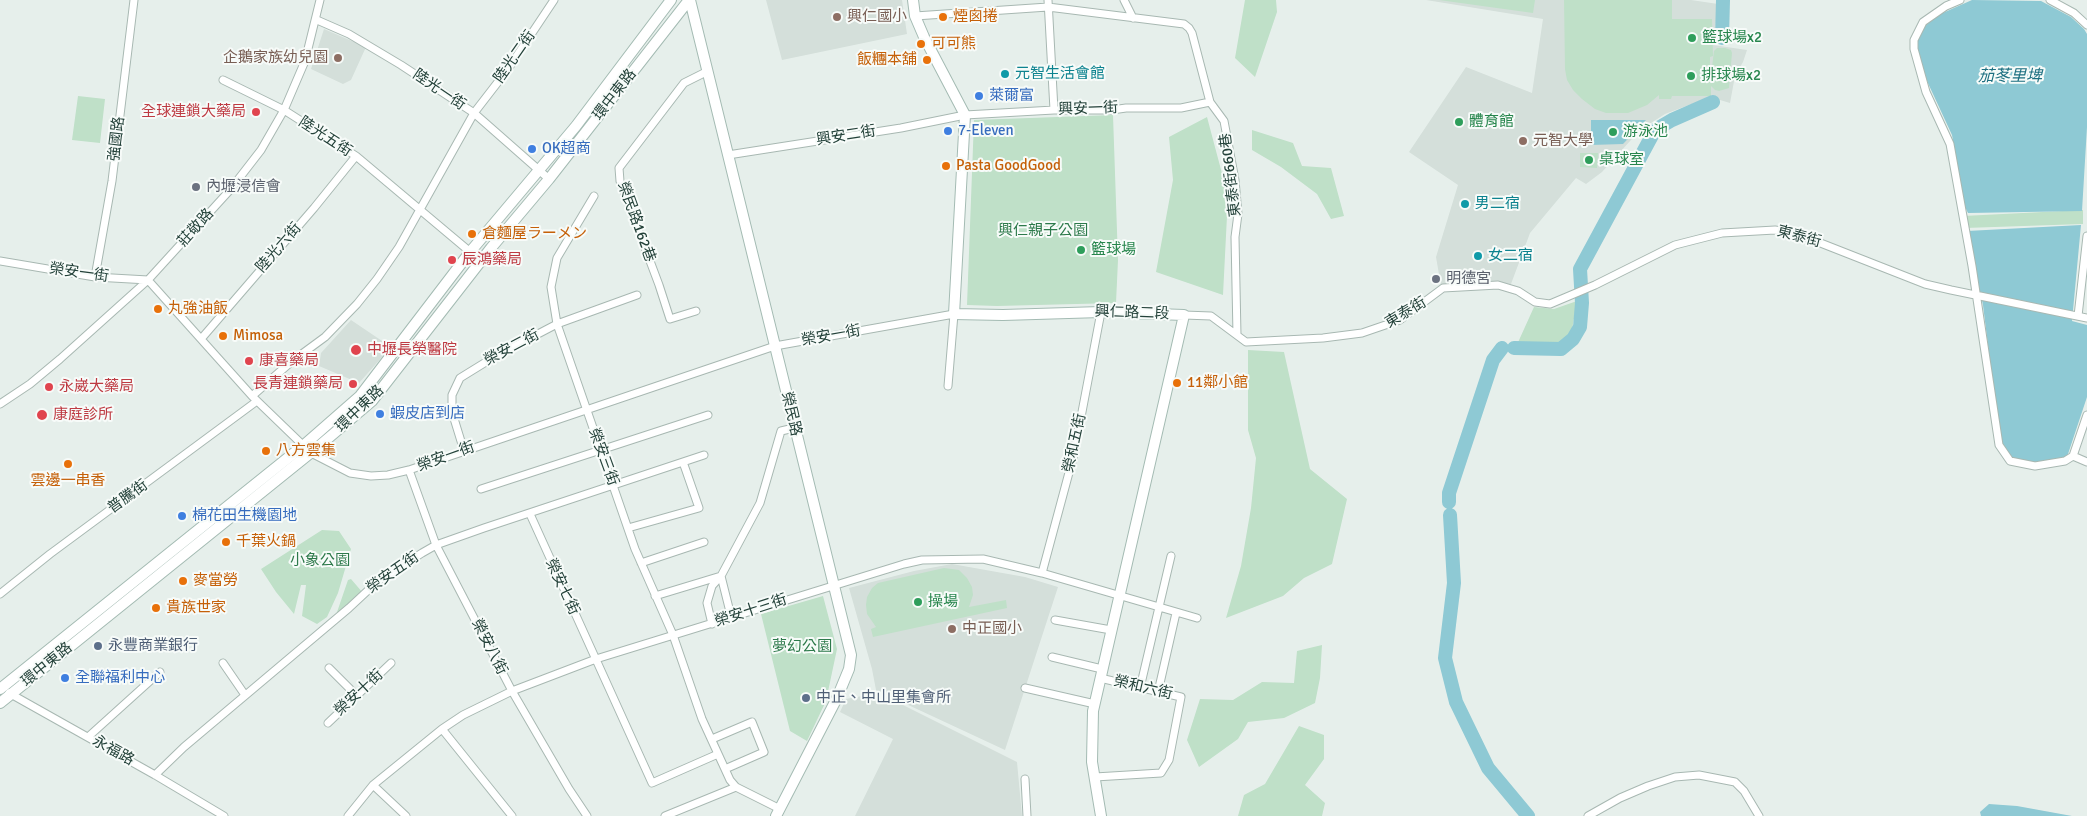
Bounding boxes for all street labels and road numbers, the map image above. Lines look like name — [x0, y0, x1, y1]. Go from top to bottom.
street label: 陸光二街 — [490, 27, 540, 87]
street label: 陸光一街 — [409, 66, 469, 114]
street label: 環中東路 — [589, 66, 641, 124]
street label: 興安一街 — [1058, 99, 1118, 119]
street label: 陸光五街 — [295, 113, 355, 161]
street label: 強國路 — [105, 116, 129, 162]
street label: 興安二街 — [815, 122, 877, 150]
street label: 東泰街660巷 — [1217, 132, 1245, 218]
street label: 榮民路162巷 — [613, 179, 659, 265]
street label: 莊敬路 — [174, 205, 218, 251]
street label: 陸光六街 — [253, 219, 305, 277]
street label: 東泰街 — [1775, 222, 1823, 252]
street label: 榮安一街 — [48, 260, 110, 286]
street label: 東泰街 — [1382, 294, 1430, 332]
street label: 興仁路二段 — [1094, 303, 1170, 323]
street label: 榮安一街 — [800, 322, 862, 350]
street label: 榮安二街 — [481, 326, 543, 370]
street label: 環中東路 — [332, 382, 388, 436]
street label: 榮民路 — [777, 390, 805, 438]
street label: 榮和五街 — [1060, 412, 1090, 474]
street label: 榮安三街 — [584, 426, 622, 488]
street label: 榮安一街 — [415, 438, 477, 476]
street label: 普騰街 — [105, 476, 151, 518]
street label: 榮安五街 — [363, 548, 423, 598]
street label: 榮安七街 — [541, 556, 583, 618]
street label: 榮安十三街 — [713, 591, 789, 631]
street label: 榮安八街 — [467, 616, 511, 678]
street label: 環中東路 — [18, 639, 76, 691]
street label: 榮安十街 — [331, 666, 387, 720]
street label: 榮和六街 — [1112, 672, 1174, 704]
street label: 永福路 — [89, 732, 137, 770]

